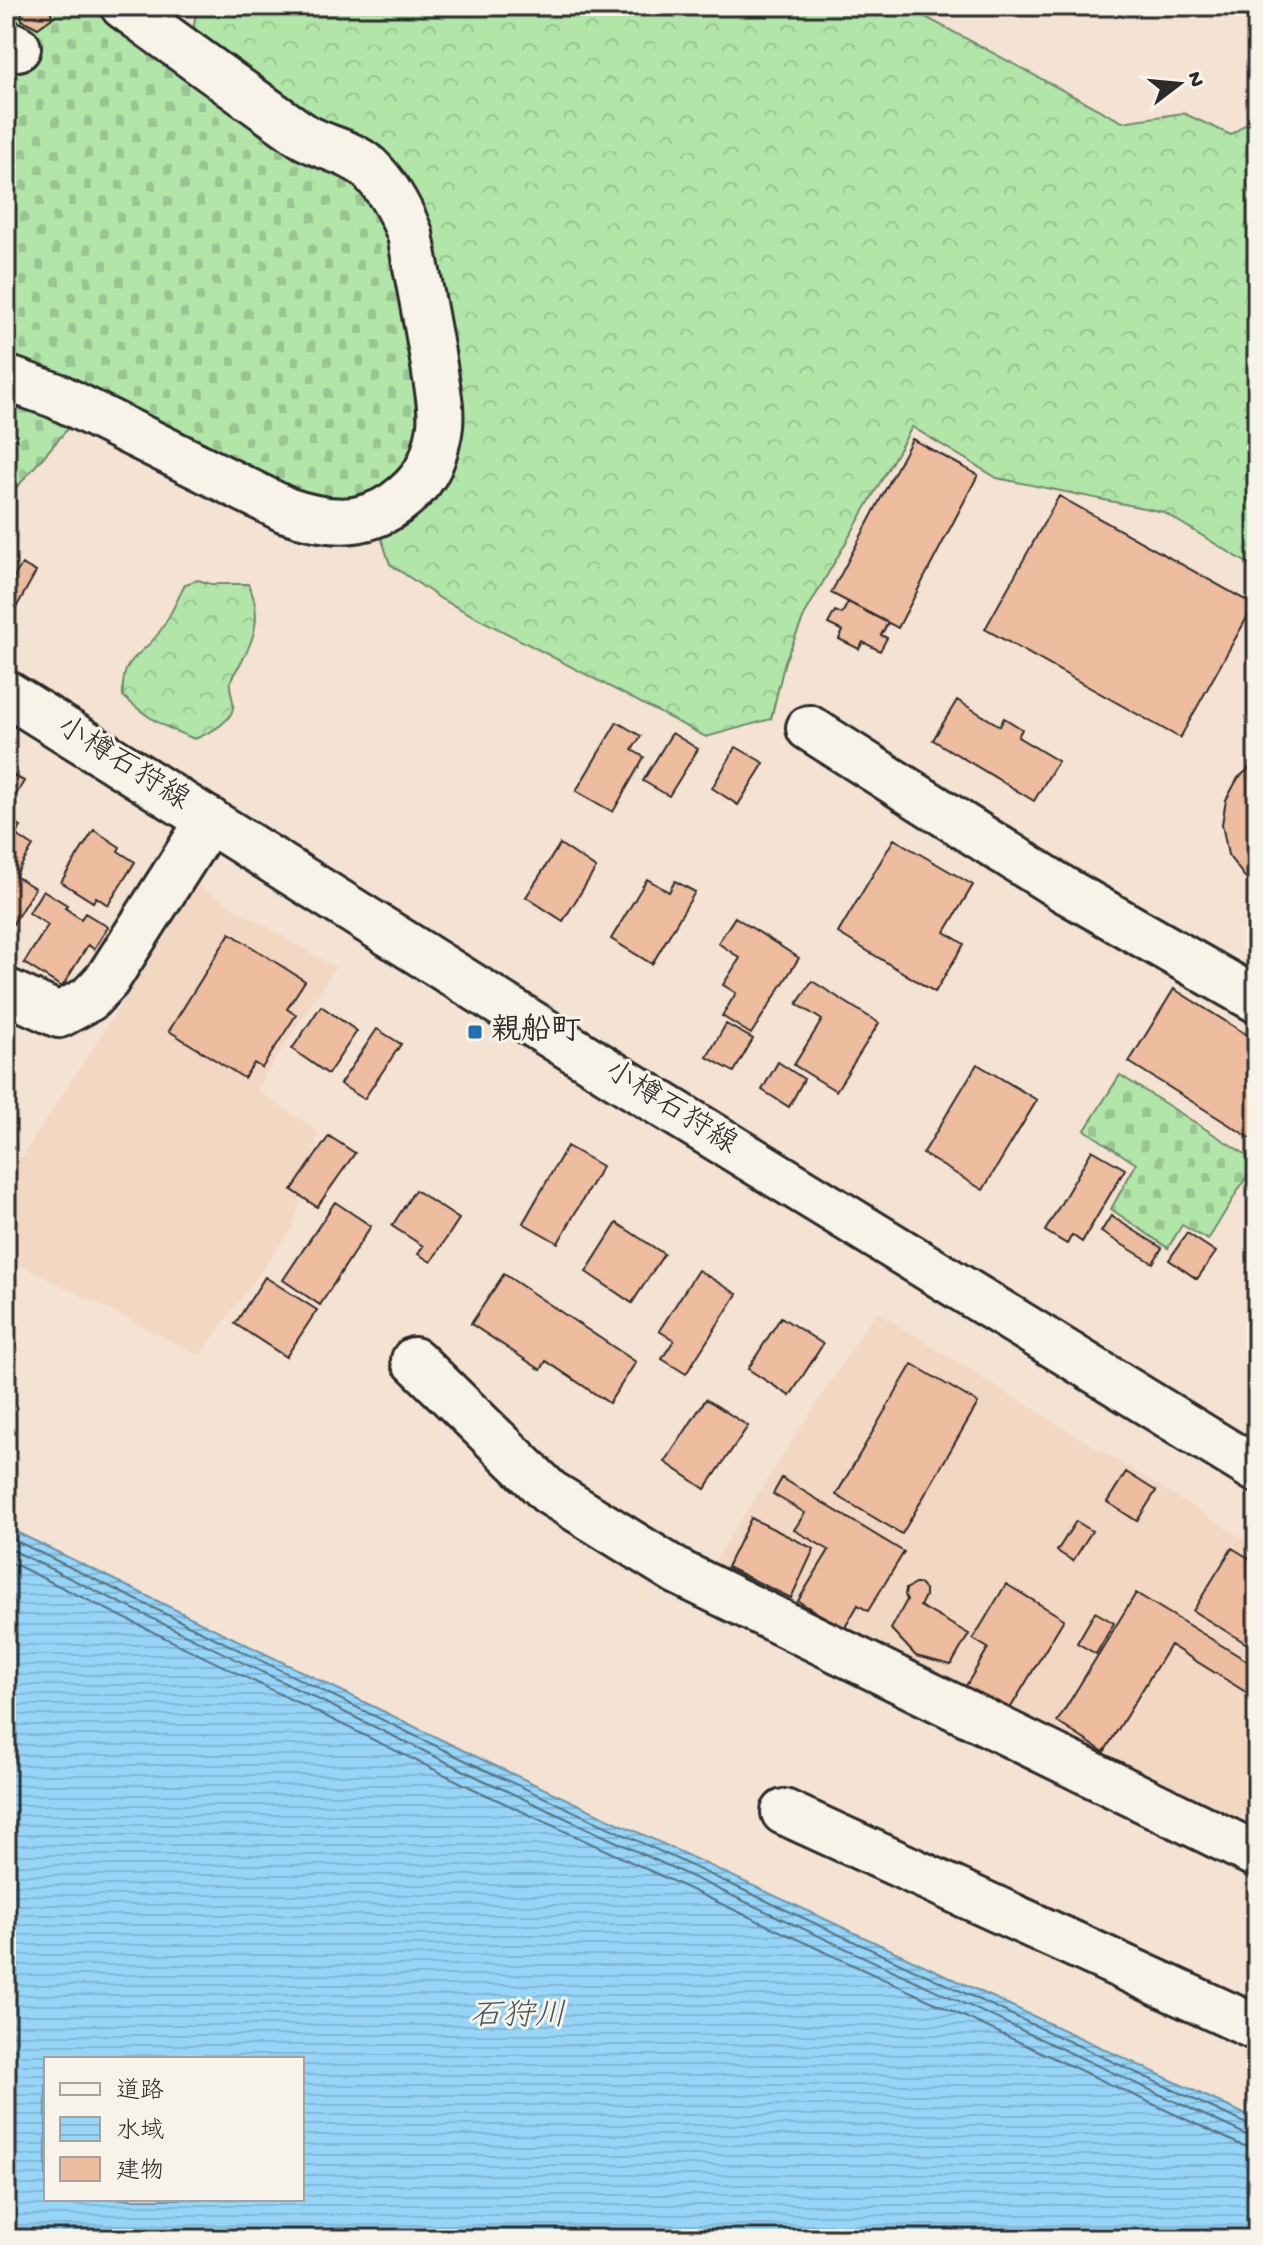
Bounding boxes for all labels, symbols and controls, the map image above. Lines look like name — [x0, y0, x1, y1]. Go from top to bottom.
north arrow — [1139, 44, 1219, 124]
text: N — [1180, 69, 1209, 90]
street label: 小樽石狩線 — [49, 709, 196, 820]
place label: 親船町 — [491, 1013, 581, 1050]
marker: 親船町 — [466, 1023, 484, 1041]
street label: 小樽石狩線 — [597, 1053, 744, 1164]
water label: 石狩川 — [470, 1999, 566, 2037]
legend — [44, 2057, 304, 2201]
text: 道路 — [116, 2077, 164, 2107]
text: 水域 — [116, 2117, 164, 2147]
text: 建物 — [116, 2157, 164, 2187]

